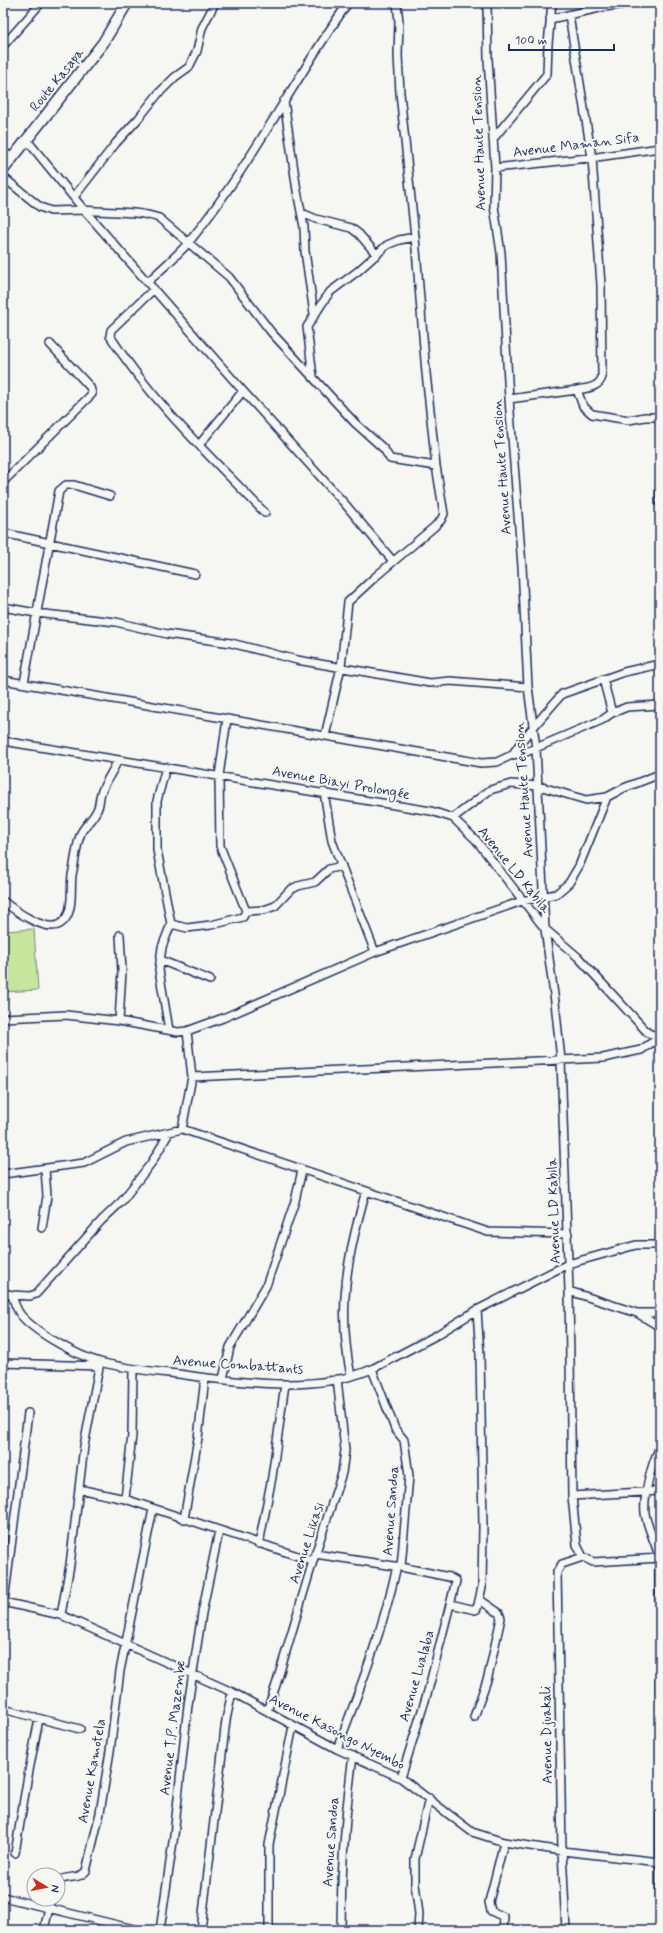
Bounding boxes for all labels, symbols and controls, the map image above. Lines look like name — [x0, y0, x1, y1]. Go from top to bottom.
scale bar — [509, 26, 614, 52]
text: 100 m — [515, 33, 547, 49]
street label: Route Kasapa — [26, 44, 89, 115]
street label: Avenue Haute Tension — [468, 75, 490, 211]
street label: Avenue Maman Sifa — [512, 128, 640, 162]
street label: Avenue Haute Tension — [488, 398, 516, 536]
street label: Avenue Haute Tension — [510, 721, 538, 859]
street label: Avenue Biayi Prolongée — [270, 762, 412, 805]
street label: Avenue LD Kabila — [474, 823, 555, 917]
street label: Avenue LD Kabila — [543, 1157, 565, 1265]
street label: Avenue Combattants — [172, 1351, 304, 1379]
street label: Avenue Sandoa — [379, 1466, 403, 1556]
street label: Avenue Likasi — [285, 1500, 329, 1586]
street label: Avenue Lualaba — [395, 1628, 439, 1724]
street label: Avenue T.P. Mazembe — [156, 1659, 190, 1796]
street label: Avenue Djuakali — [537, 1686, 557, 1784]
street label: Avenue Kasongo Nyembo — [266, 1690, 408, 1774]
street label: Avenue Kamotela — [74, 1717, 110, 1825]
street label: Avenue Sandoa — [319, 1797, 343, 1887]
north arrow — [26, 1867, 66, 1907]
text: N — [47, 1884, 62, 1893]

